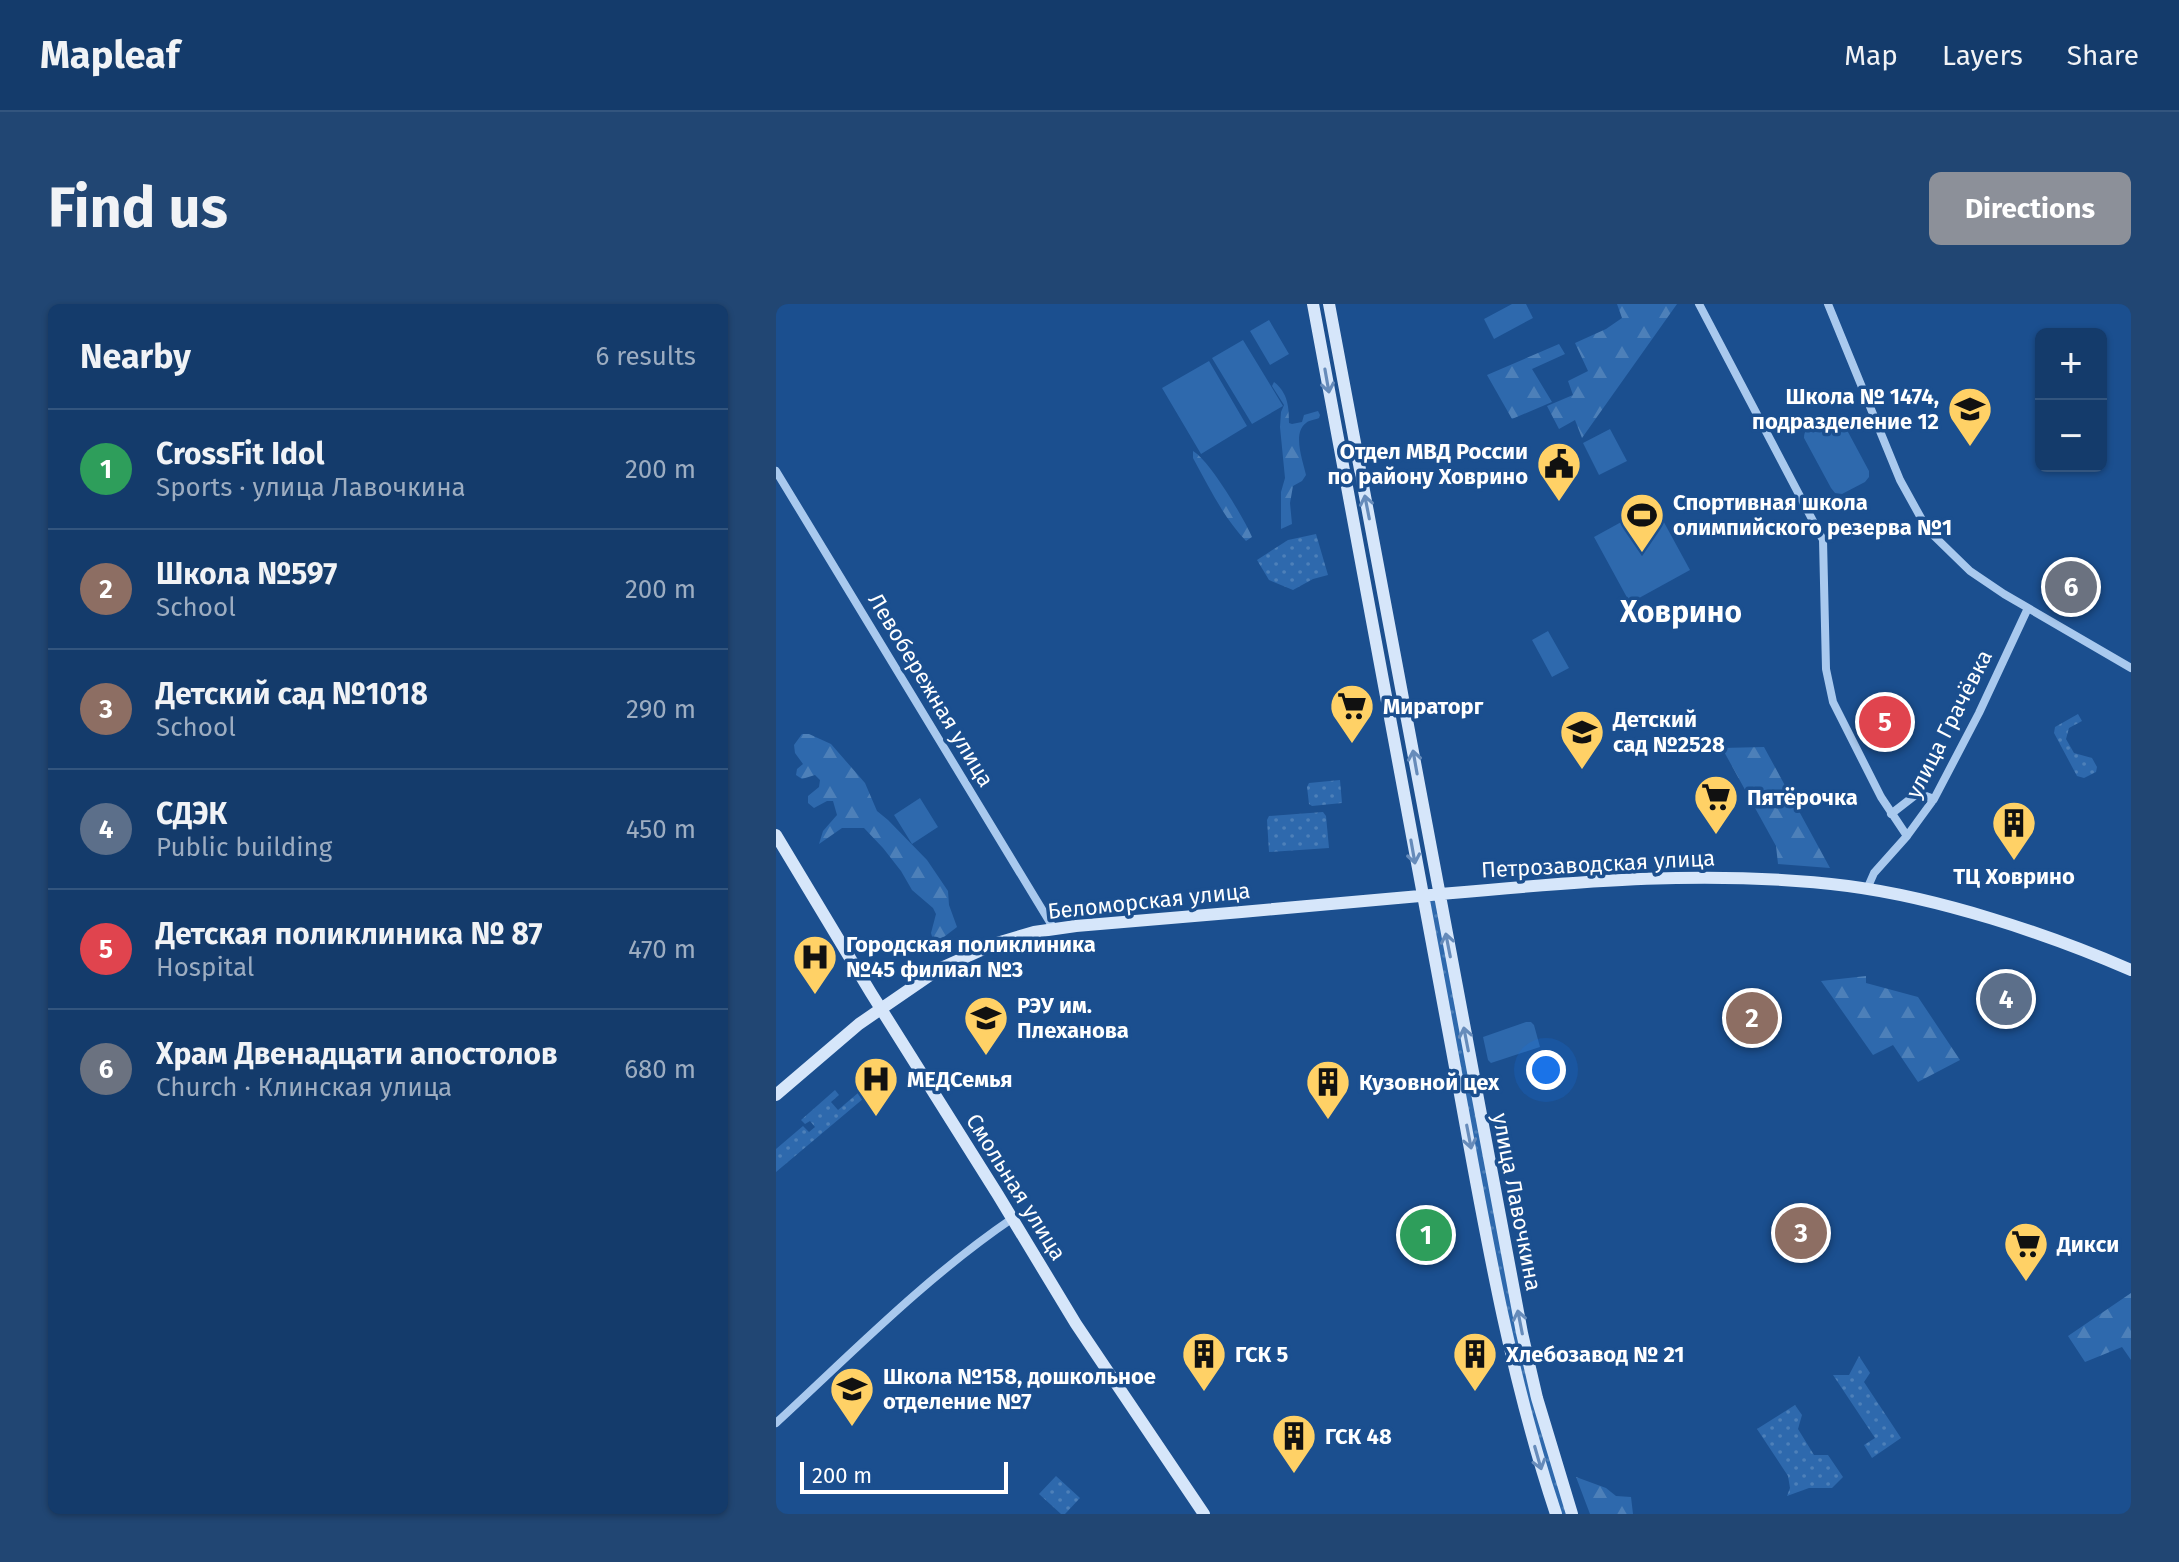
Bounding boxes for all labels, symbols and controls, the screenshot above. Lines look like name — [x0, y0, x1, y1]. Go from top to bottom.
text: Mapleaf — [40, 32, 179, 78]
text: Map — [1844, 39, 1898, 72]
text: Layers — [1942, 39, 2023, 72]
text: Share — [2067, 39, 2139, 72]
button: Directions — [1929, 172, 2131, 245]
text: Find us — [48, 175, 228, 242]
map controls — [2035, 328, 2107, 472]
button: + — [2035, 328, 2107, 400]
text: Nearby — [80, 336, 191, 377]
text: 6 results — [595, 341, 696, 372]
one-way arrow — [1321, 367, 1336, 393]
place label: Школа № 1474, подразделение 12 — [1752, 383, 1939, 435]
school or university icon: Школа № 1474, подразделение 12 — [1946, 385, 1994, 448]
button: − — [2035, 400, 2107, 472]
text: CrossFit Idol — [156, 436, 324, 472]
place label: Отдел МВД России по району Ховрино — [1327, 438, 1528, 490]
public building icon: Отдел МВД России по району Ховрино — [1535, 440, 1583, 503]
text: 1 — [100, 454, 112, 485]
text: 200 m — [625, 454, 696, 485]
text: Sports · улица Лавочкина — [156, 472, 466, 503]
place label: Спортивная школа олимпийского резерва №1 — [1673, 489, 1952, 541]
sports icon: Спортивная школа олимпийского резерва №1 — [1618, 491, 1666, 554]
one-way arrow — [1359, 495, 1374, 520]
text: Школа №597 — [156, 556, 337, 592]
pin: 6 — [2045, 557, 2097, 617]
text: 2 — [99, 574, 113, 605]
text: 200 m — [625, 574, 696, 605]
street label: Левобережная улица — [862, 588, 1000, 792]
text: School — [156, 592, 236, 623]
district label: Ховрино — [1619, 594, 1742, 630]
street label: улица Грачёвка — [1900, 645, 1998, 803]
text: Детский сад №1018 — [156, 676, 428, 712]
supermarket icon: Мираторг — [1328, 682, 1376, 745]
pin: 5 — [1859, 692, 1911, 752]
place label: Мираторг — [1383, 693, 1484, 720]
text: 3 — [99, 694, 113, 725]
text: 290 m — [626, 694, 696, 725]
place label: Детский сад №2528 — [1612, 706, 1725, 758]
school or university icon: Детский сад №2528 — [1558, 708, 1606, 771]
text: School — [156, 712, 236, 743]
one-way arrow — [1407, 750, 1422, 776]
supermarket icon: Пятёрочка — [1692, 773, 1740, 836]
place label: Пятёрочка — [1747, 784, 1858, 811]
text: СДЭК — [156, 796, 227, 832]
building icon: ТЦ Ховрино — [1990, 799, 2038, 862]
text: 4 — [99, 814, 113, 845]
text: 450 m — [626, 814, 696, 845]
text: Public building — [156, 832, 332, 863]
one-way arrow — [1407, 839, 1422, 864]
street label: Петрозаводская улица — [1480, 844, 1716, 884]
place label: ТЦ Ховрино — [1953, 863, 2075, 890]
street label: Беломорская улица — [1046, 877, 1252, 925]
text: Детская поликлиника № 87 — [156, 916, 543, 952]
place label: Городская поликлиника №45 филиал №3 — [846, 931, 1096, 983]
hospital icon: Городская поликлиника №45 филиал №3 — [791, 933, 839, 996]
one-way arrow — [1439, 933, 1454, 958]
text: 5 — [99, 934, 113, 965]
text: 470 m — [628, 934, 696, 965]
text: Hospital — [156, 952, 255, 983]
pin: 4 — [1980, 969, 2032, 1029]
pin: 2 — [1726, 988, 1778, 1048]
place label: РЭУ им. Плеханова — [1017, 992, 1129, 1044]
school or university icon: РЭУ им. Плеханова — [962, 994, 1010, 1057]
one-way arrow — [1457, 1027, 1472, 1052]
text: Храм Двенадцати апостолов — [156, 1036, 558, 1072]
your location — [1526, 1050, 1566, 1090]
text: 6 — [99, 1054, 113, 1085]
text: 680 m — [624, 1054, 696, 1085]
hospital icon: МЕДСемья — [852, 1055, 900, 1118]
building icon: Кузовной цех — [1304, 1058, 1352, 1121]
place label: МЕДСемья — [907, 1066, 1013, 1093]
place label: Кузовной цех — [1359, 1069, 1500, 1096]
text: Church · Клинская улица — [156, 1072, 452, 1103]
street label: Смольная улица — [960, 1109, 1072, 1265]
street label: улица Лавочкина — [1487, 1111, 1547, 1293]
one-way arrow — [1462, 1124, 1477, 1150]
pin: 3 — [1775, 1203, 1827, 1263]
pin: 1 — [1400, 1205, 1452, 1265]
supermarket icon: Дикси — [2002, 1220, 2050, 1283]
place label: Дикси — [2056, 1231, 2119, 1258]
one-way arrow — [1512, 1310, 1527, 1335]
building icon: ГСК 5 — [1180, 1330, 1228, 1393]
building icon: Хлебозавод № 21 — [1451, 1330, 1499, 1393]
place label: ГСК 5 — [1235, 1341, 1288, 1368]
place label: Хлебозавод № 21 — [1505, 1341, 1685, 1368]
place label: Школа №158, дошкольное отделение №7 — [883, 1363, 1156, 1415]
school or university icon: Школа №158, дошкольное отделение №7 — [828, 1365, 876, 1428]
building icon: ГСК 48 — [1270, 1412, 1318, 1475]
place label: ГСК 48 — [1325, 1423, 1392, 1450]
one-way arrow — [1532, 1445, 1547, 1471]
scale bar — [800, 1458, 1008, 1494]
text: 200 m — [812, 1462, 872, 1489]

